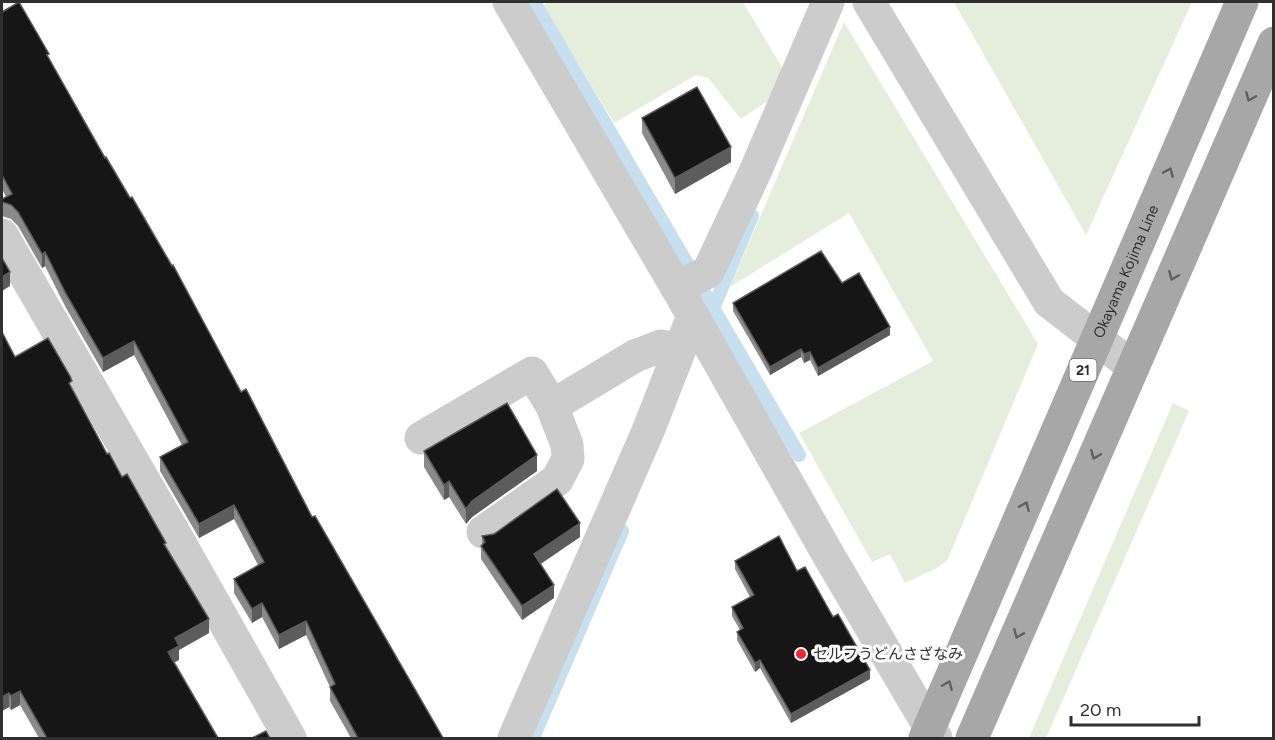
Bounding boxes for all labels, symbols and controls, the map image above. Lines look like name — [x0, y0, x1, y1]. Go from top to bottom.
one-way arrow — [1245, 91, 1257, 102]
one-way arrow — [1162, 168, 1174, 179]
street label: Okayama Kojima Line — [1089, 202, 1163, 341]
one-way arrow — [1168, 269, 1180, 280]
road number: 21 — [1070, 359, 1096, 381]
one-way arrow — [1090, 448, 1102, 459]
one-way arrow — [1018, 501, 1030, 512]
one-way arrow — [1013, 627, 1025, 638]
place label: セルフうどんさざなみ — [813, 645, 963, 663]
marker: セルフうどんさざなみ — [794, 647, 808, 661]
one-way arrow — [941, 680, 953, 691]
scale bar — [1071, 689, 1198, 727]
text: 20 m — [1080, 699, 1121, 721]

